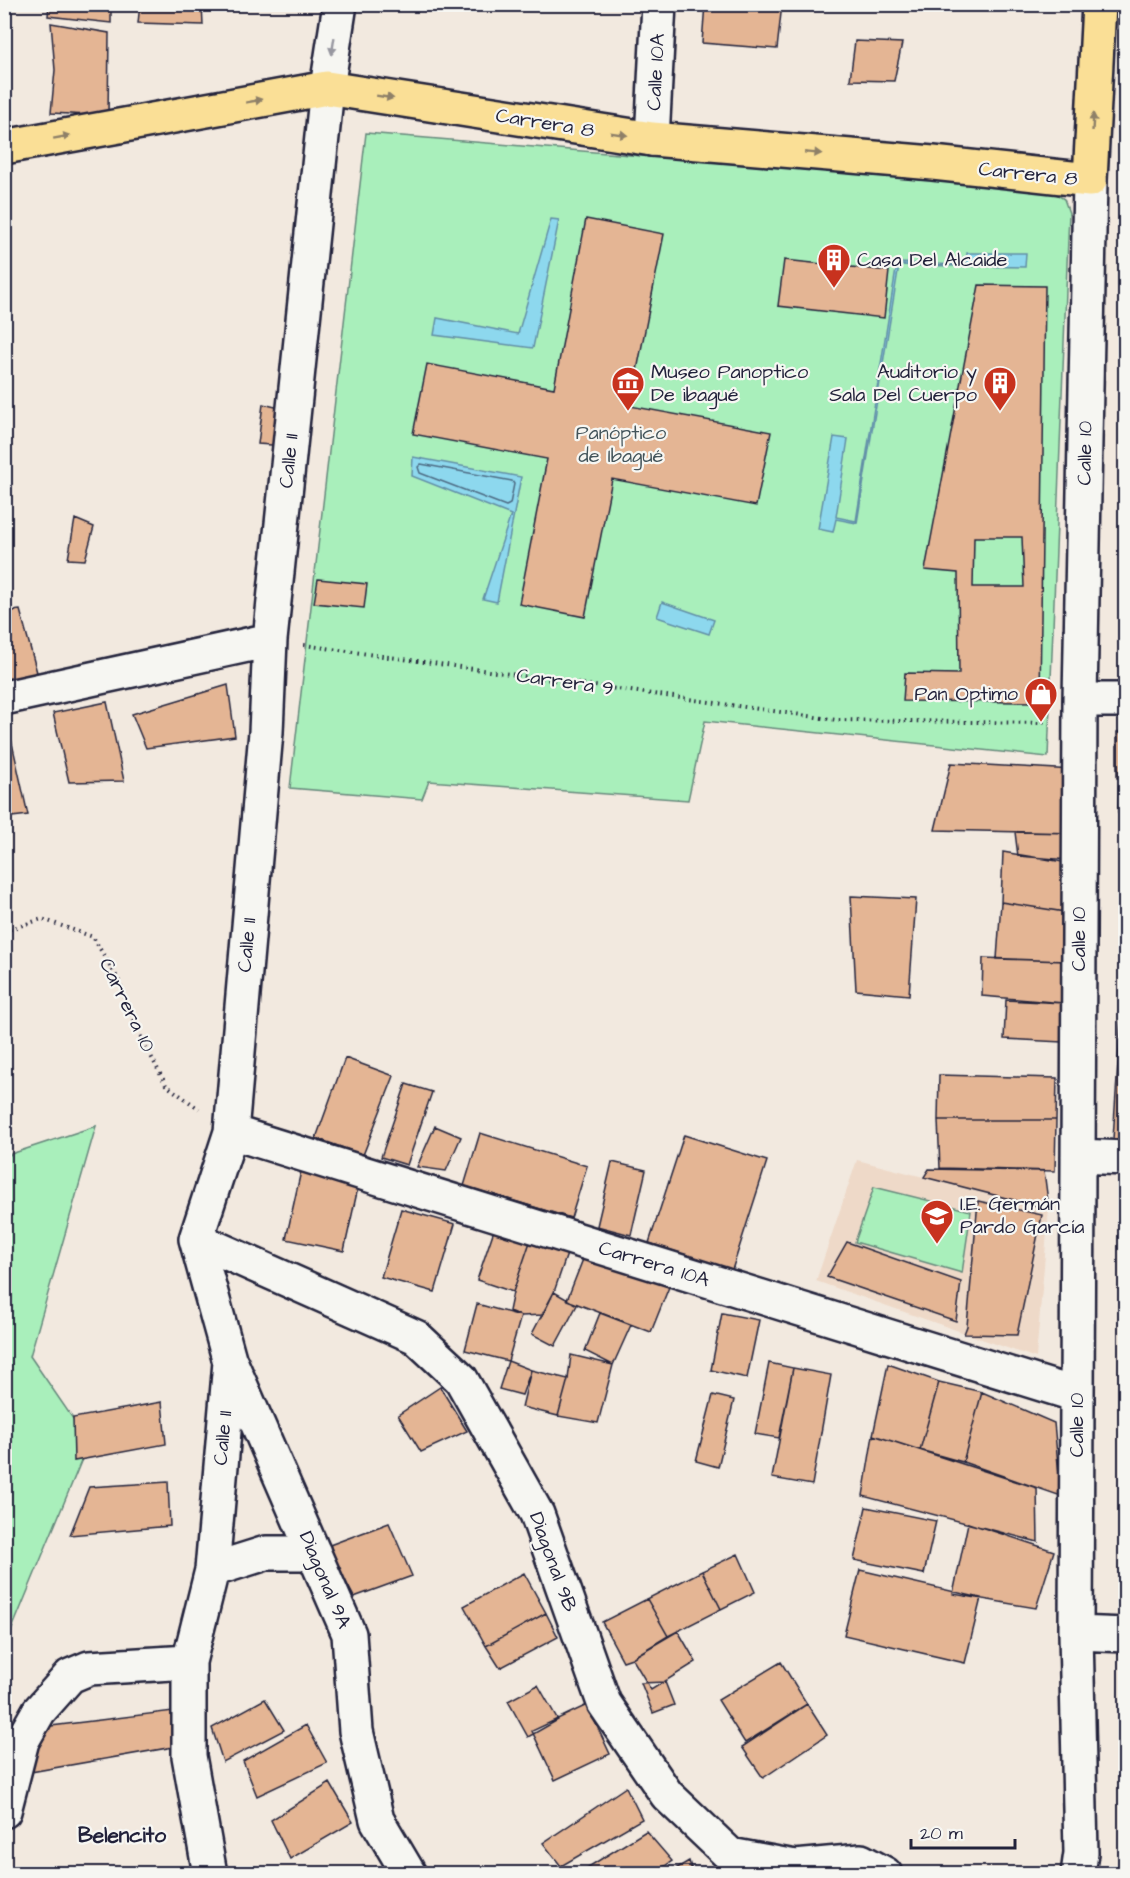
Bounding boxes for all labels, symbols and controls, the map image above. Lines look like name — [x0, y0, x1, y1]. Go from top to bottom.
street label: Calle 10A — [640, 32, 672, 111]
one-way arrow — [329, 37, 338, 56]
one-way arrow — [375, 93, 394, 102]
one-way arrow — [244, 97, 263, 106]
street label: Carrera 8 — [494, 101, 596, 145]
one-way arrow — [1088, 112, 1097, 131]
one-way arrow — [609, 130, 628, 139]
one-way arrow — [53, 132, 72, 141]
one-way arrow — [803, 148, 822, 158]
street label: Carrera 8 — [977, 155, 1079, 193]
building icon: Casa Del Alcaide — [816, 242, 852, 289]
place label: Casa Del Alcaide — [857, 246, 1008, 274]
place label: Museo Panoptico De ibagué — [651, 358, 808, 410]
place label: Auditorio y Sala Del Cuerpo — [829, 358, 977, 409]
museum icon: Museo Panoptico De ibagué — [610, 365, 646, 412]
building icon: Auditorio y Sala Del Cuerpo — [982, 365, 1018, 412]
park label: Panóptico de Ibagué — [576, 419, 666, 471]
street label: Calle 10 — [1070, 420, 1100, 486]
street label: Calle 11 — [272, 432, 306, 490]
street label: Carrera 9 — [515, 661, 615, 703]
shop icon: Pan Optimo — [1023, 676, 1059, 723]
place label: Pan Optimo — [915, 680, 1018, 708]
street label: Calle 10 — [1065, 906, 1093, 971]
street label: Calle 11 — [231, 916, 263, 973]
street label: Carrera 10 — [92, 953, 162, 1057]
place label: I.E. Germán Pardo García — [960, 1190, 1084, 1241]
school or university icon: I.E. Germán Pardo García — [919, 1198, 955, 1245]
street label: Carrera 10A — [595, 1234, 713, 1294]
street label: Calle 10 — [1063, 1392, 1091, 1457]
street label: Calle 11 — [207, 1409, 239, 1466]
street label: Diagonal 9B — [521, 1508, 584, 1616]
street label: Diagonal 9A — [291, 1527, 358, 1634]
scale bar — [911, 1812, 1014, 1850]
district label: Belencito — [78, 1821, 166, 1850]
text: 20 m — [920, 1821, 963, 1846]

